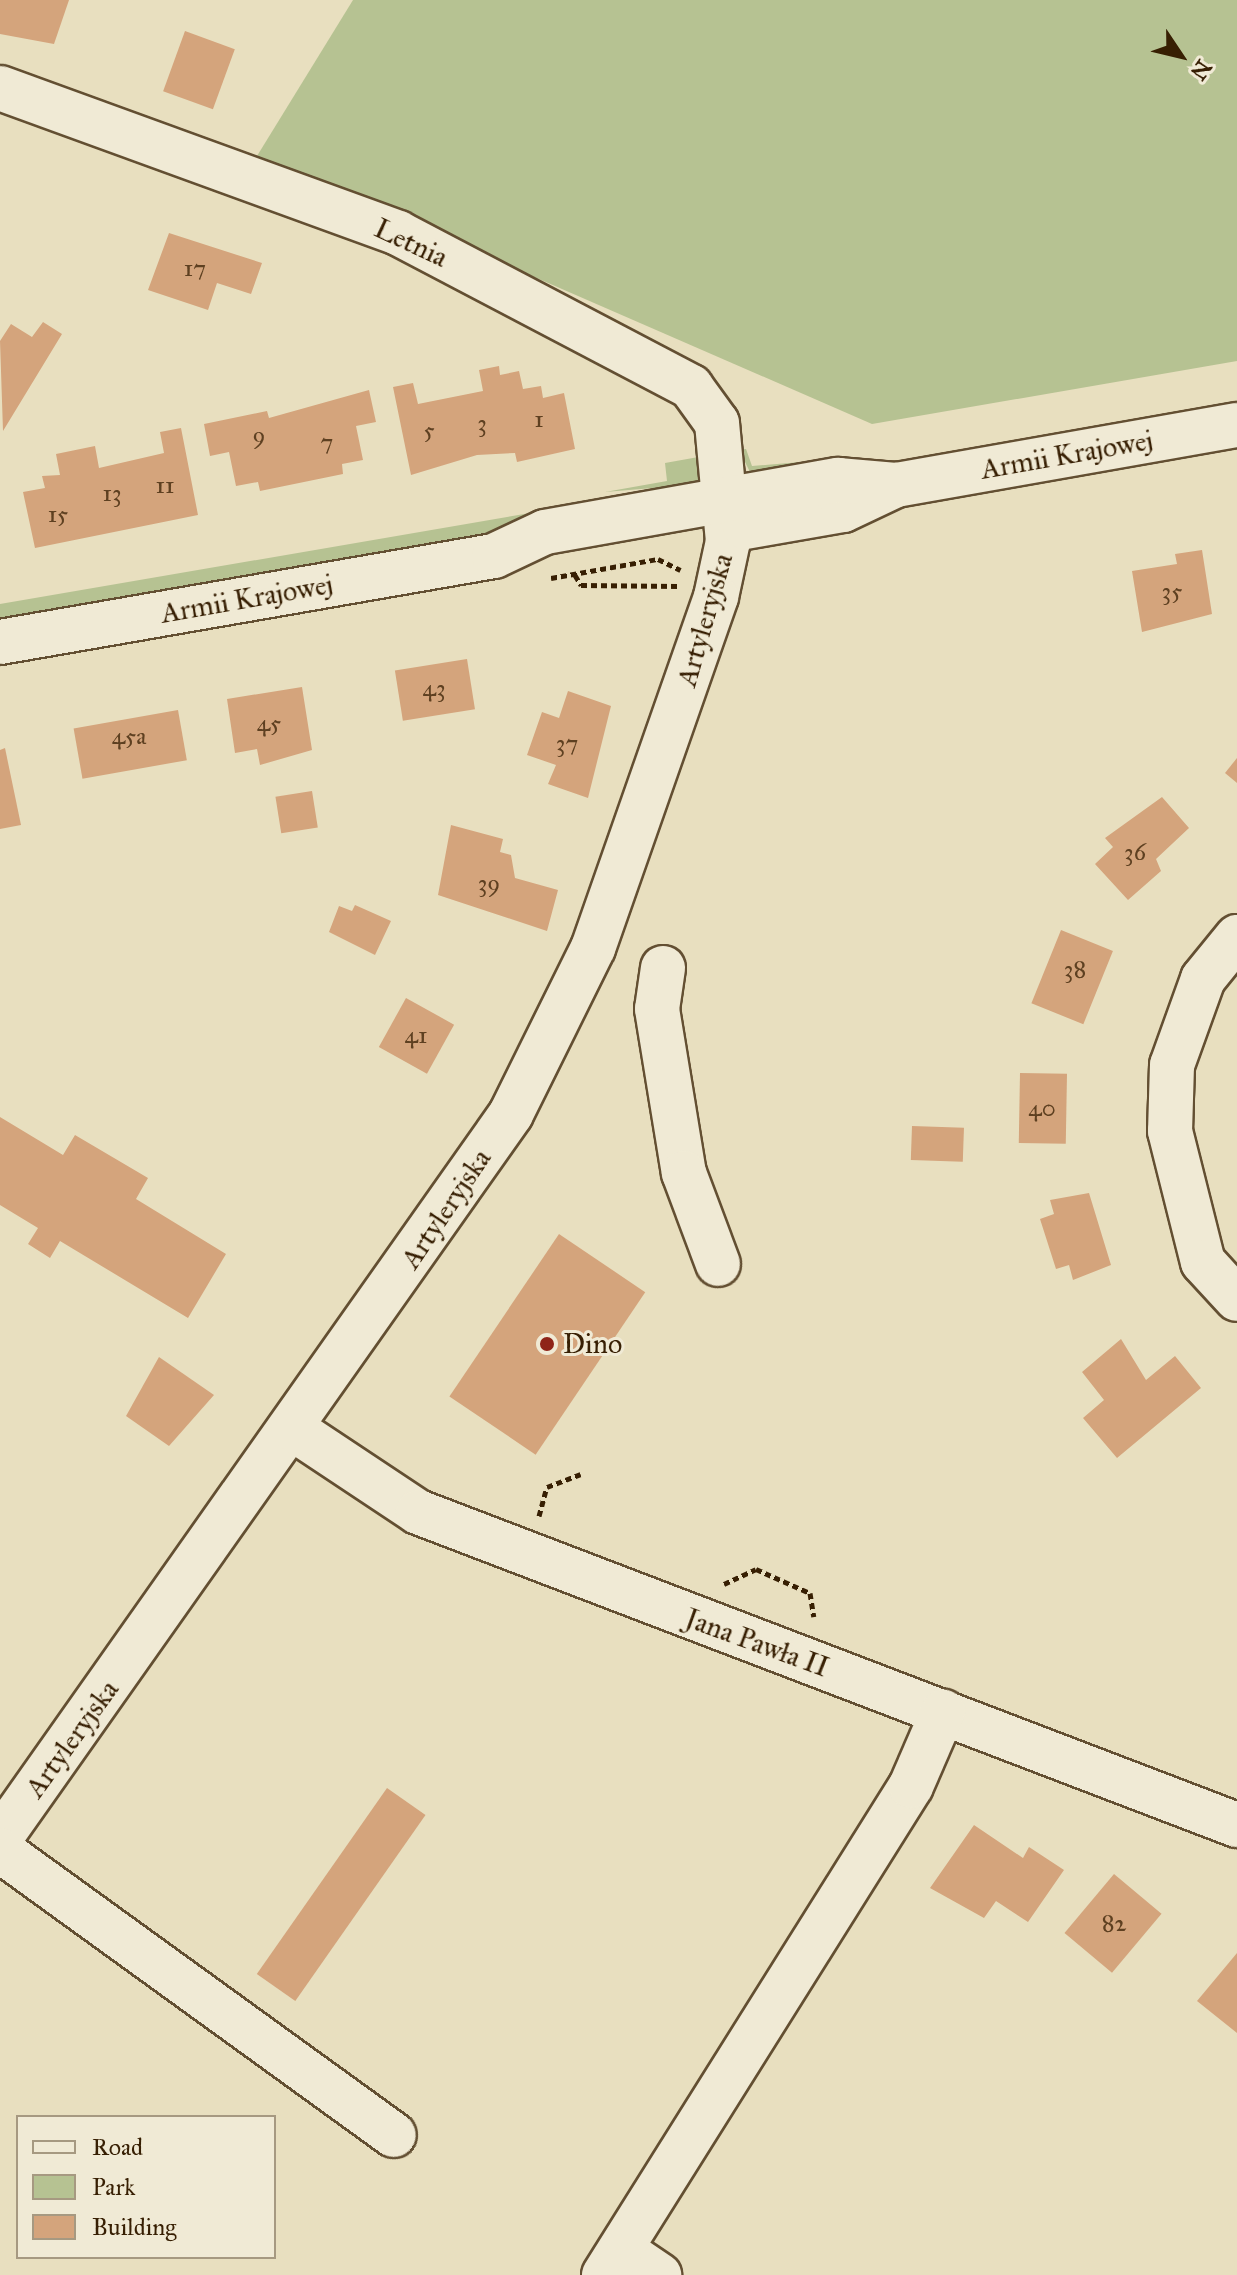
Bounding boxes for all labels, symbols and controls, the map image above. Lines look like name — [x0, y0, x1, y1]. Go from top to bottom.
north arrow — [1141, 16, 1221, 96]
text: N — [1185, 55, 1217, 85]
street label: Letnia — [369, 212, 453, 274]
house number: 17 — [184, 255, 206, 283]
house number: 1 — [534, 406, 544, 434]
house number: 3 — [477, 410, 487, 438]
house number: 5 — [423, 417, 435, 445]
house number: 9 — [253, 422, 265, 450]
street label: Armii Krajowej — [978, 423, 1156, 487]
house number: 7 — [321, 429, 333, 457]
house number: 11 — [156, 472, 174, 500]
house number: 13 — [102, 480, 122, 508]
house number: 15 — [48, 501, 68, 529]
street label: Artyleryjska — [670, 550, 740, 690]
street label: Armii Krajowej — [158, 567, 336, 631]
house number: 35 — [1162, 578, 1182, 606]
house number: 43 — [423, 675, 445, 703]
house number: 45 — [257, 710, 281, 738]
house number: 45a — [112, 723, 146, 751]
house number: 37 — [556, 730, 578, 758]
house number: 36 — [1124, 839, 1146, 867]
house number: 39 — [478, 870, 500, 898]
house number: 38 — [1064, 956, 1086, 984]
house number: 41 — [405, 1022, 427, 1050]
house number: 40 — [1028, 1095, 1056, 1123]
street label: Artyleryjska — [394, 1143, 498, 1275]
place label: Dino — [563, 1327, 622, 1361]
marker: Dino — [538, 1335, 556, 1353]
street label: Jana Pawła II — [681, 1602, 833, 1684]
street label: Artyleryjska — [18, 1674, 126, 1804]
house number: 82 — [1102, 1910, 1126, 1938]
legend — [16, 2115, 276, 2259]
text: Road — [92, 2132, 143, 2162]
text: Park — [92, 2172, 135, 2202]
text: Building — [92, 2212, 177, 2242]

